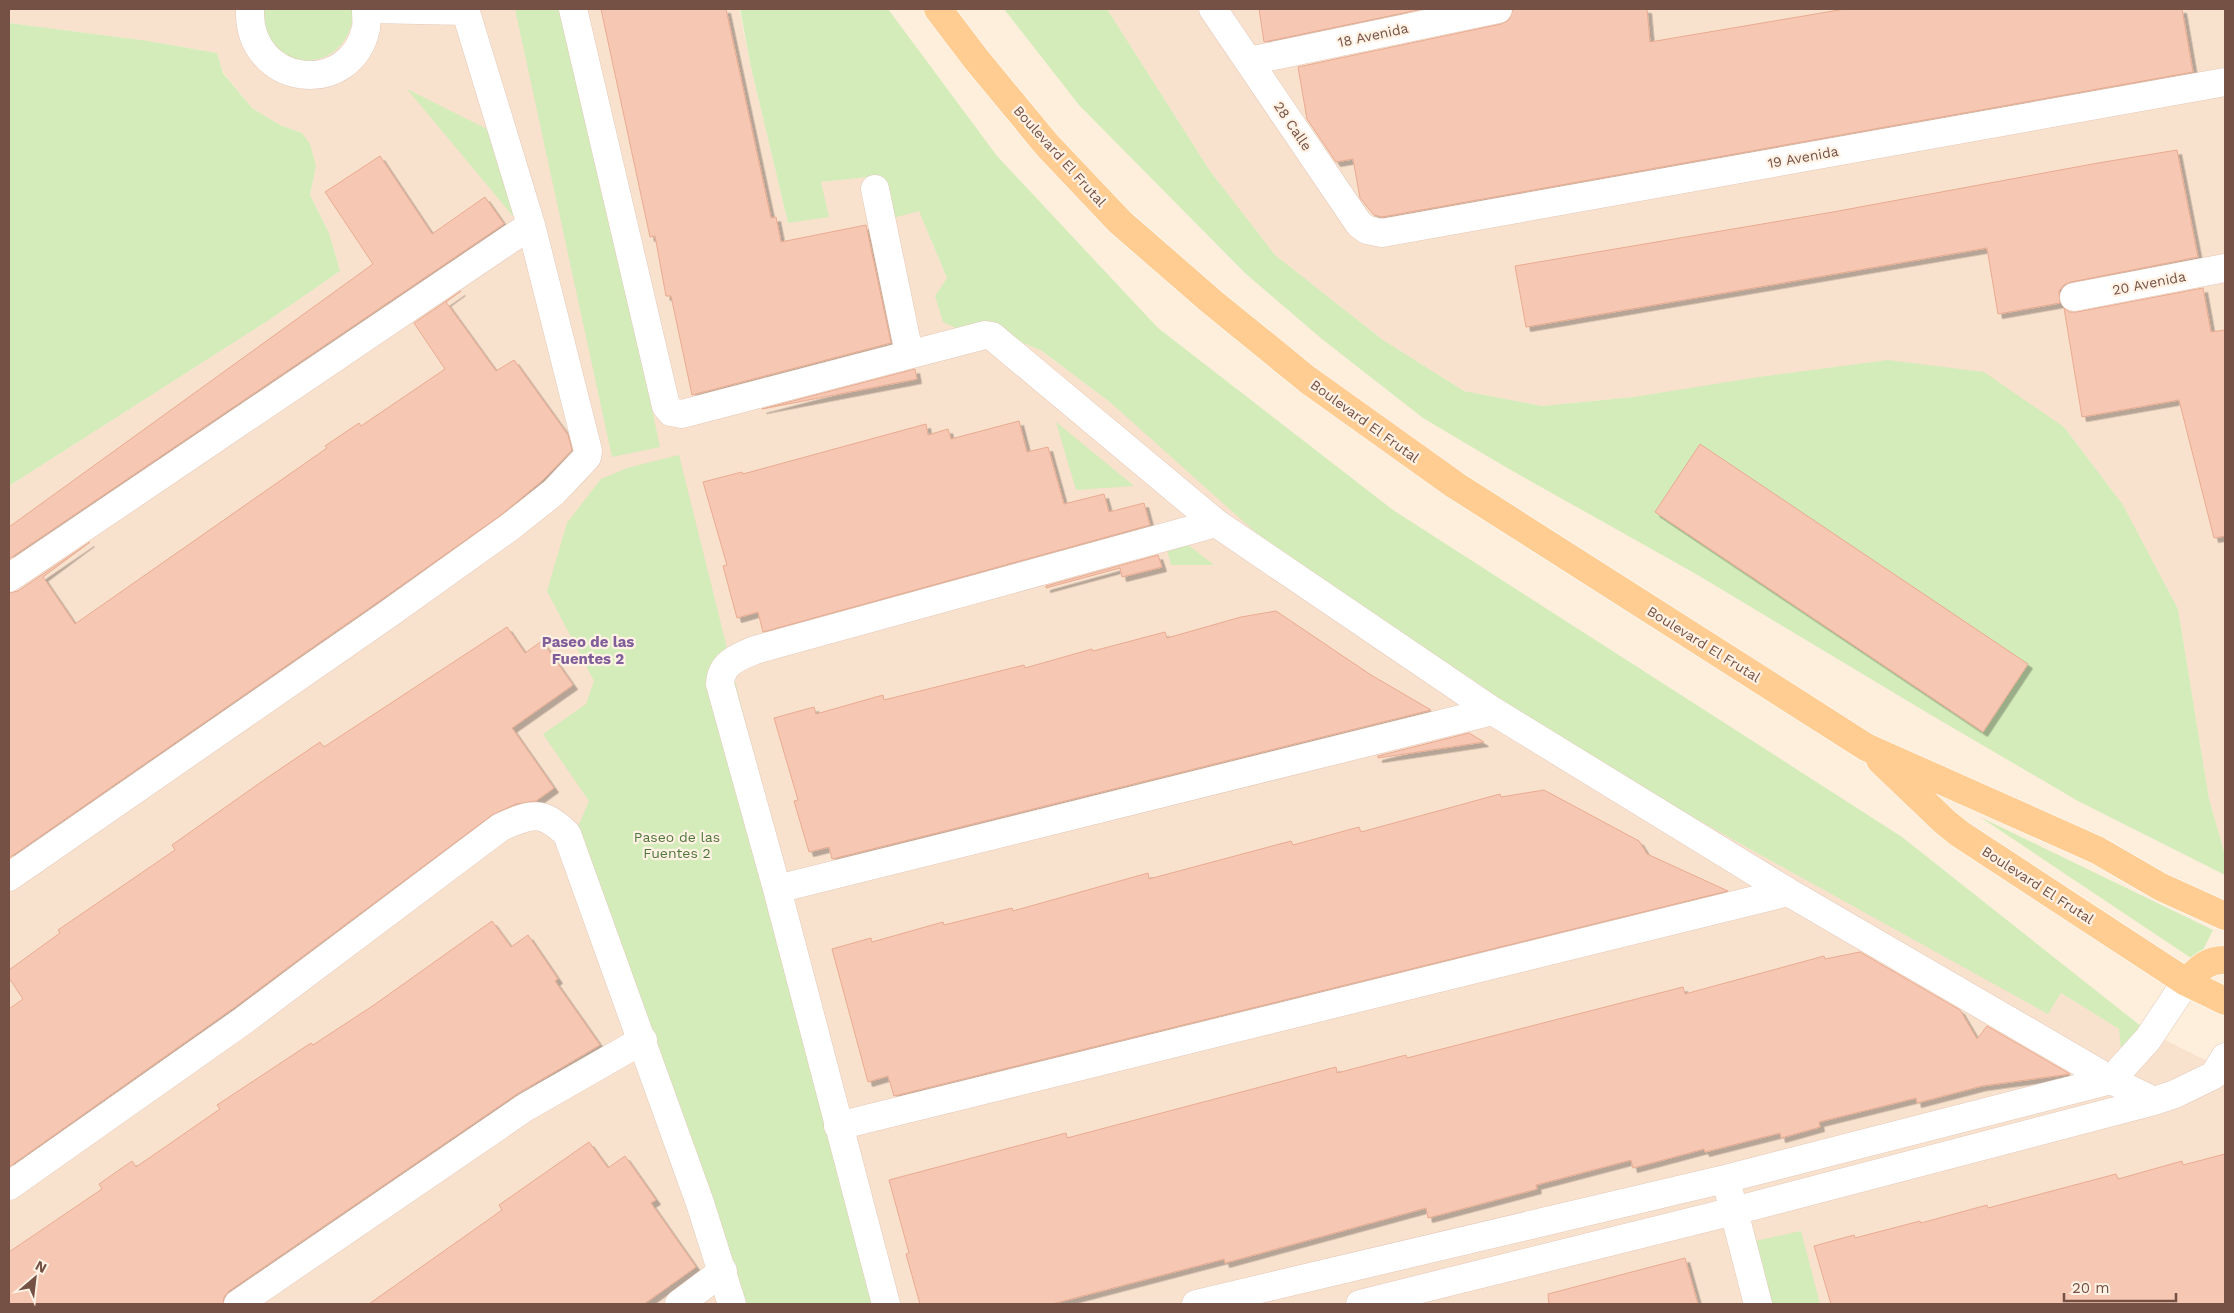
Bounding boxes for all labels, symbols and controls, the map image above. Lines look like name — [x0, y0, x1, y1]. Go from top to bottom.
street label: 18 Avenida — [1336, 20, 1410, 50]
street label: 28 Calle — [1271, 98, 1315, 154]
street label: Boulevard El Frutal — [1010, 102, 1110, 210]
street label: 19 Avenida — [1766, 143, 1840, 171]
street label: 20 Avenida — [2111, 268, 2187, 298]
street label: Boulevard El Frutal — [1308, 376, 1423, 466]
street label: Boulevard El Frutal — [1645, 603, 1764, 686]
district label: Paseo de las Fuentes 2 — [542, 633, 634, 668]
park label: Paseo de las Fuentes 2 — [634, 829, 720, 861]
street label: Boulevard El Frutal — [1979, 843, 2098, 928]
north arrow — [10, 1253, 60, 1303]
text: N — [33, 1257, 49, 1276]
scale bar — [2064, 1270, 2176, 1302]
text: 20 m — [2072, 1279, 2110, 1297]

